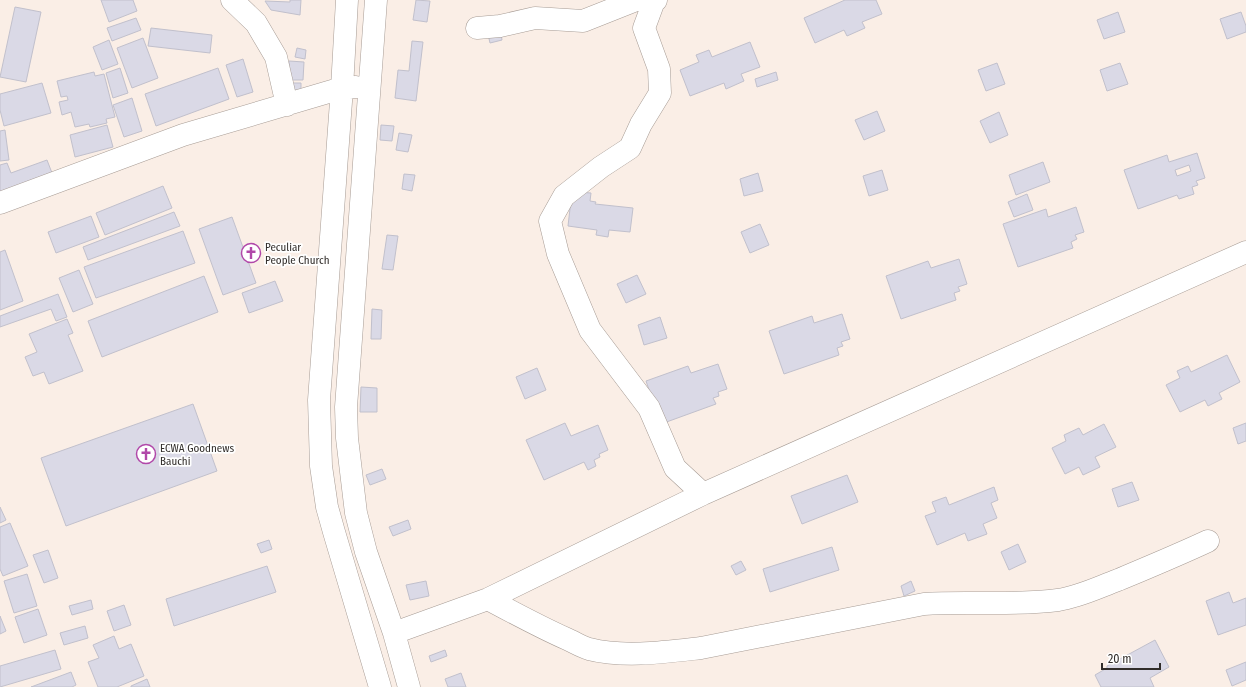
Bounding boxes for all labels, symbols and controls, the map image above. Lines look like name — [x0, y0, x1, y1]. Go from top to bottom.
place label: Peculiar People Church — [265, 241, 329, 267]
church icon: Peculiar People Church — [240, 242, 262, 264]
place label: ECWA Goodnews Bauchi — [160, 442, 234, 468]
church icon: ECWA Goodnews Bauchi — [135, 443, 157, 465]
scale bar — [1102, 645, 1160, 671]
text: 20 m — [1108, 652, 1132, 666]

